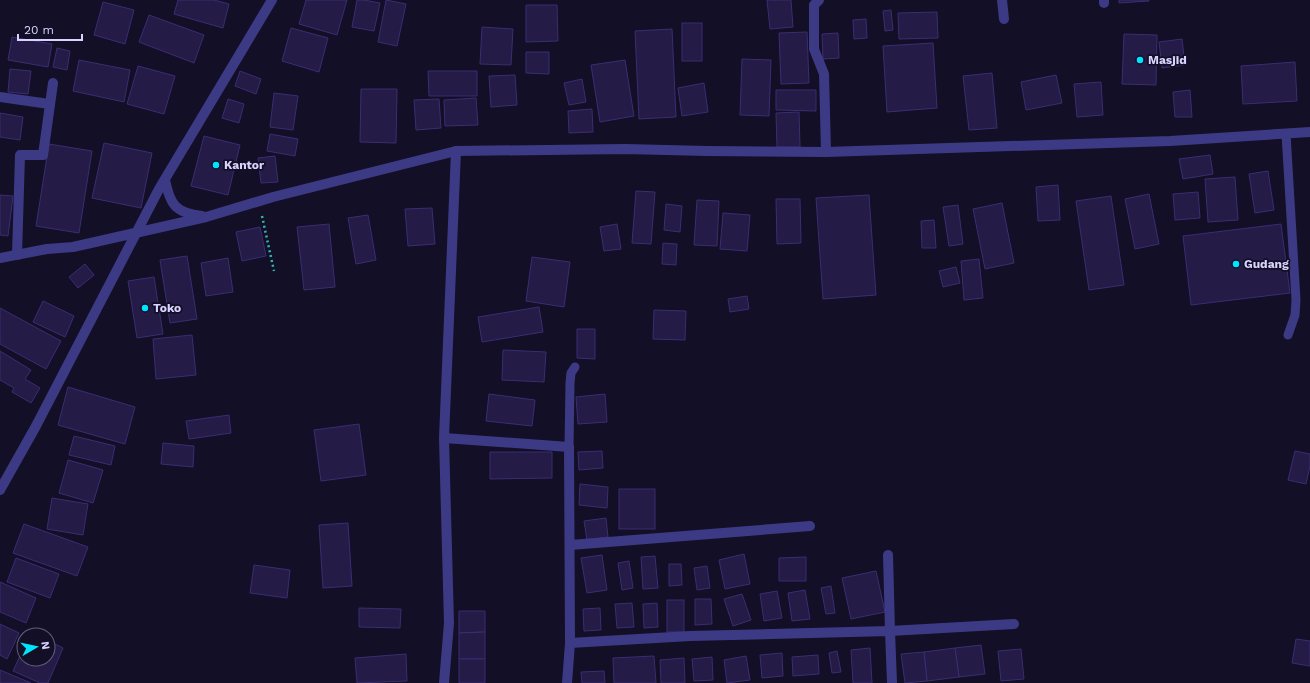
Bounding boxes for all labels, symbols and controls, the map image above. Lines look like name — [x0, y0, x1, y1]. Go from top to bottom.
scale bar — [18, 16, 82, 42]
text: 20 m — [24, 23, 54, 37]
place label: Masjid — [1148, 53, 1187, 67]
marker: Masjid — [1135, 55, 1145, 65]
place label: Kantor — [224, 158, 265, 172]
marker: Kantor — [211, 160, 221, 170]
place label: Gudang — [1244, 257, 1289, 271]
marker: Gudang — [1231, 259, 1241, 269]
place label: Toko — [153, 301, 181, 315]
marker: Toko — [140, 303, 150, 313]
north arrow — [16, 627, 56, 667]
text: N — [38, 640, 52, 651]

